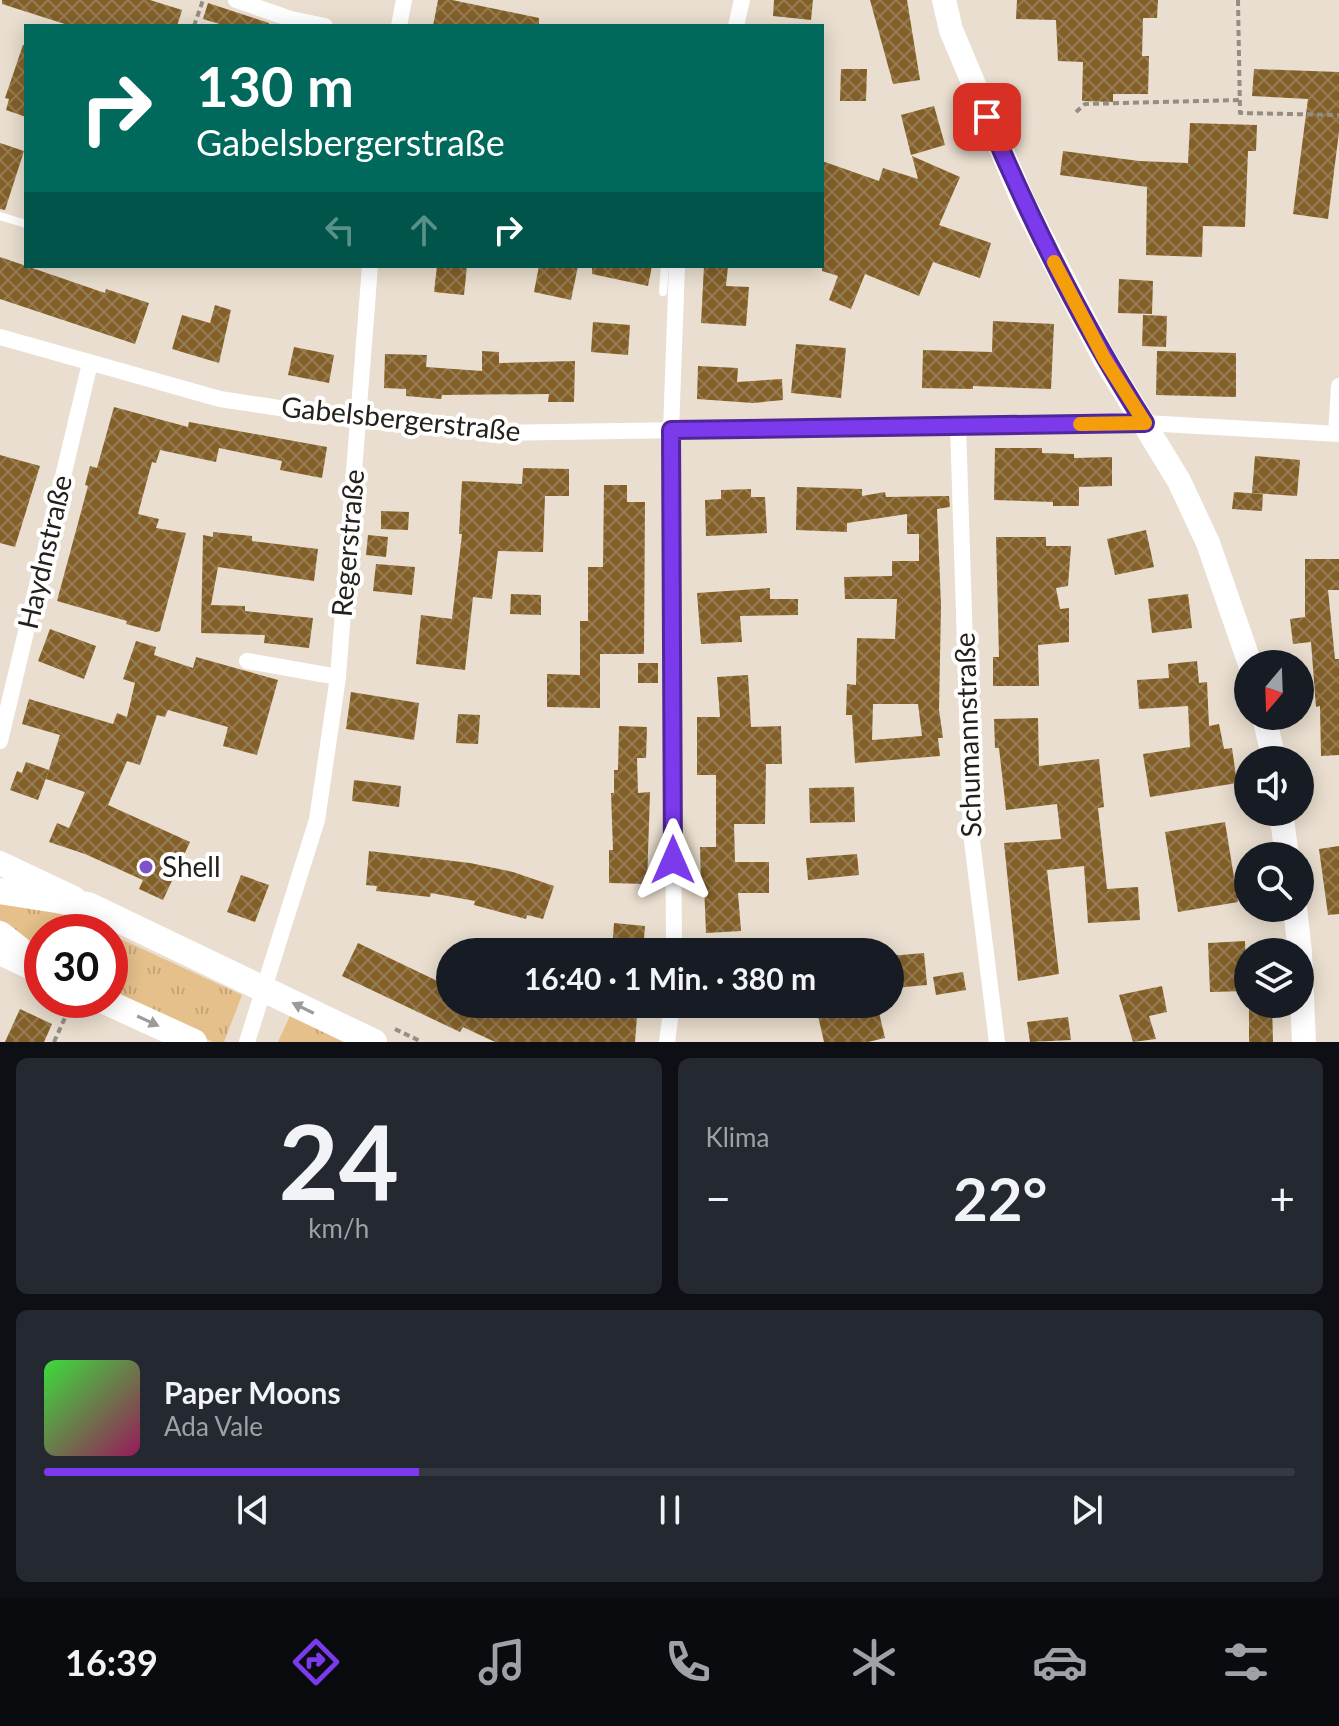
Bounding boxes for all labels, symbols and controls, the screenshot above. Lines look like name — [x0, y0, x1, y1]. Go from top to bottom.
text: 130 m — [196, 52, 354, 119]
icon: right — [64, 56, 168, 160]
pin — [953, 83, 1021, 151]
icon: arrive — [965, 95, 1009, 139]
text: Gabelsbergerstraße — [196, 120, 505, 164]
icon: left — [318, 208, 362, 252]
icon: ahead — [402, 208, 446, 252]
icon: right — [486, 208, 530, 252]
street label: Gabelsbergerstraße — [280, 389, 522, 447]
street label: Regerstraße — [324, 468, 370, 618]
street label: Haydnstraße — [10, 471, 78, 632]
street label: Schumannstraße — [946, 632, 988, 838]
north arrow — [1234, 650, 1314, 730]
map controls — [1234, 650, 1314, 1018]
button: sound — [1234, 746, 1314, 826]
position arrow — [631, 818, 715, 902]
button: search — [1234, 842, 1314, 922]
place label: Shell — [162, 849, 221, 883]
marker: Shell — [137, 858, 155, 876]
speed limit sign: 30 — [24, 914, 128, 1018]
button: layers — [1234, 938, 1314, 1018]
text: 16:40 · 1 Min. · 380 m — [524, 960, 816, 996]
one-way arrow — [292, 1001, 315, 1015]
one-way arrow — [137, 1014, 160, 1028]
text: 24 — [278, 1097, 399, 1222]
text: Klima — [706, 1121, 769, 1153]
text: 22° — [953, 1162, 1048, 1234]
text: − — [706, 1172, 731, 1224]
text: + — [1269, 1172, 1295, 1224]
text: km/h — [308, 1212, 369, 1244]
text: Paper Moons — [164, 1374, 341, 1410]
text: Ada Vale — [164, 1410, 263, 1442]
icon: previous — [231, 1488, 275, 1532]
icon: pause — [648, 1488, 692, 1532]
icon: next — [1065, 1488, 1109, 1532]
icon: directions — [288, 1634, 344, 1690]
icon: music — [474, 1634, 530, 1690]
icon: phone — [660, 1634, 716, 1690]
icon: climate — [846, 1634, 902, 1690]
icon: car — [1032, 1634, 1088, 1690]
icon: filters — [1218, 1634, 1274, 1690]
text: 16:39 — [65, 1640, 158, 1684]

